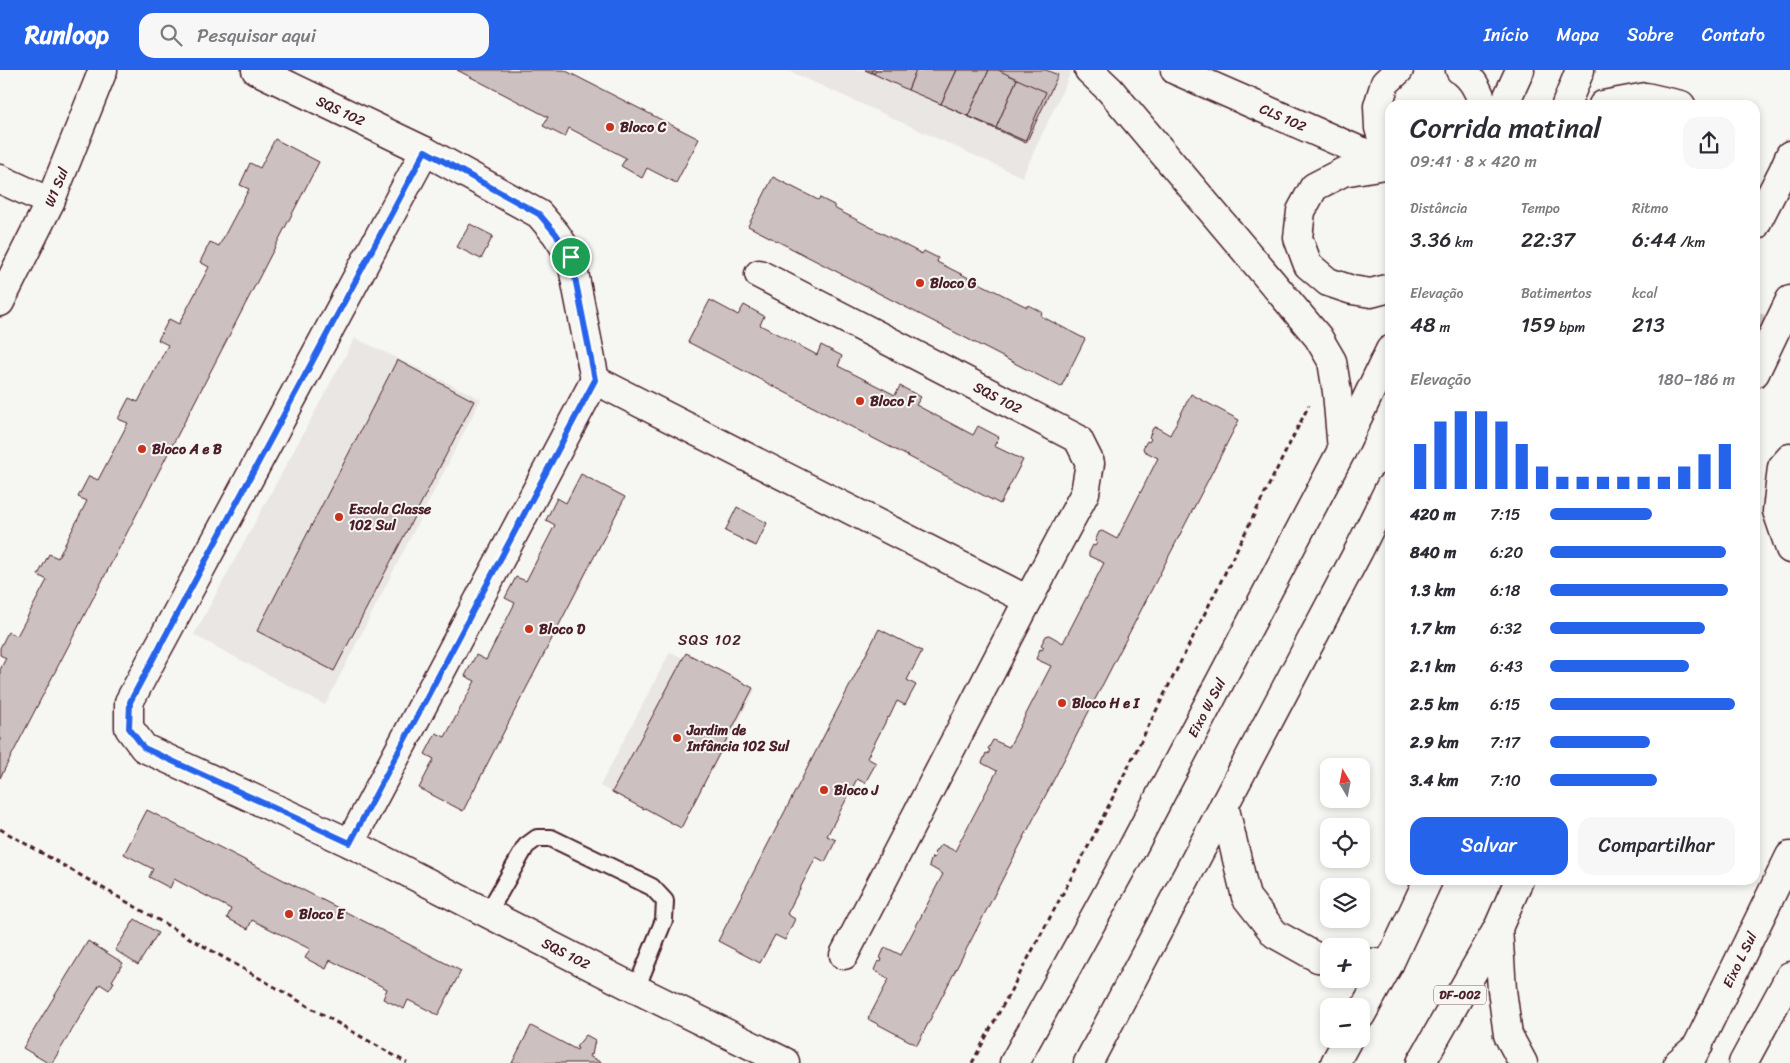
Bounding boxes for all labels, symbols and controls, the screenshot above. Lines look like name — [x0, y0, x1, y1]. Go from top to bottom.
search box — [139, 13, 489, 58]
text: Runloop — [25, 14, 109, 56]
text: Pesquisar aqui — [197, 19, 316, 52]
text: Início — [1484, 19, 1529, 51]
text: Mapa — [1557, 19, 1599, 51]
text: Sobre — [1627, 19, 1674, 51]
text: Contato — [1702, 19, 1765, 51]
icon: search — [157, 21, 185, 49]
street label: SQS 102 — [312, 88, 370, 133]
street label: CLS 102 — [1256, 96, 1311, 139]
text: Corrida matinal — [1410, 103, 1601, 152]
place label: Bloco C — [620, 115, 667, 140]
button: share — [1683, 117, 1735, 169]
marker: Bloco C — [604, 121, 616, 133]
text: 09:41 · 8 × 420 m — [1410, 147, 1537, 176]
street label: W1 Sul — [37, 162, 76, 211]
text: Distância — [1410, 196, 1467, 221]
text: Tempo — [1521, 196, 1560, 221]
text: Ritmo — [1632, 196, 1668, 221]
text: 3.36 — [1410, 221, 1451, 259]
text: 22:37 — [1521, 221, 1575, 259]
text: 6:44 — [1632, 221, 1677, 259]
text: km — [1451, 230, 1473, 255]
text: /km — [1677, 230, 1705, 255]
pin — [550, 236, 592, 278]
icon: arrive — [557, 243, 585, 271]
place label: Bloco G — [930, 271, 977, 296]
marker: Bloco G — [914, 277, 926, 289]
text: Elevação — [1410, 281, 1463, 306]
text: Batimentos — [1521, 281, 1592, 306]
text: kcal — [1632, 281, 1657, 306]
text: 48 — [1410, 306, 1436, 344]
text: 159 — [1521, 306, 1556, 344]
text: 213 — [1632, 306, 1665, 344]
text: m — [1436, 315, 1450, 340]
text: bpm — [1556, 315, 1585, 340]
text: Elevação — [1410, 365, 1471, 394]
text: 180–186 m — [1657, 365, 1735, 394]
street label: SQS 102 — [969, 375, 1027, 421]
place label: Bloco F — [870, 389, 917, 414]
marker: Bloco F — [854, 395, 866, 407]
place label: Bloco A e B — [152, 437, 222, 462]
marker: Bloco A e B — [136, 443, 148, 455]
place label: Escola Classe 102 Sul — [349, 497, 432, 538]
text: 420 m — [1410, 500, 1456, 529]
text: 7:15 — [1490, 500, 1521, 529]
marker: Escola Classe 102 Sul — [333, 511, 345, 523]
text: 840 m — [1410, 538, 1456, 567]
text: 6:20 — [1490, 538, 1523, 567]
text: 1.3 km — [1410, 576, 1455, 605]
text: 6:18 — [1490, 576, 1520, 605]
text: 1.7 km — [1410, 614, 1456, 643]
text: 6:32 — [1490, 614, 1522, 643]
place label: Bloco D — [539, 617, 586, 642]
marker: Bloco D — [523, 623, 535, 635]
district label: SQS 102 — [678, 627, 742, 653]
text: 2.1 km — [1410, 652, 1456, 681]
text: 6:43 — [1490, 652, 1523, 681]
street label: Eixo W Sul — [1180, 673, 1233, 742]
text: 2.5 km — [1410, 690, 1459, 719]
text: 6:15 — [1490, 690, 1521, 719]
place label: Bloco H e I — [1072, 691, 1141, 716]
marker: Bloco H e I — [1056, 697, 1068, 709]
place label: Jardim de Infância 102 Sul — [686, 718, 790, 759]
text: 2.9 km — [1410, 728, 1459, 757]
text: 7:17 — [1490, 728, 1520, 757]
marker: Jardim de Infância 102 Sul — [671, 732, 683, 744]
north arrow — [1320, 758, 1370, 808]
map controls — [1320, 758, 1370, 1048]
text: 3.4 km — [1410, 766, 1459, 795]
text: 7:10 — [1490, 766, 1521, 795]
place label: Bloco J — [834, 778, 880, 803]
marker: Bloco J — [818, 784, 830, 796]
button: Salvar — [1410, 817, 1568, 875]
button: Compartilhar — [1578, 817, 1735, 875]
button: locate — [1320, 818, 1370, 868]
button: layers — [1320, 878, 1370, 928]
place label: Bloco E — [299, 902, 346, 927]
marker: Bloco E — [283, 908, 295, 920]
street label: Eixo L Sul — [1715, 926, 1764, 992]
street label: SQS 102 — [537, 930, 595, 976]
button: + — [1320, 938, 1370, 988]
road number: DF-002 — [1434, 986, 1486, 1004]
button: − — [1320, 998, 1370, 1048]

